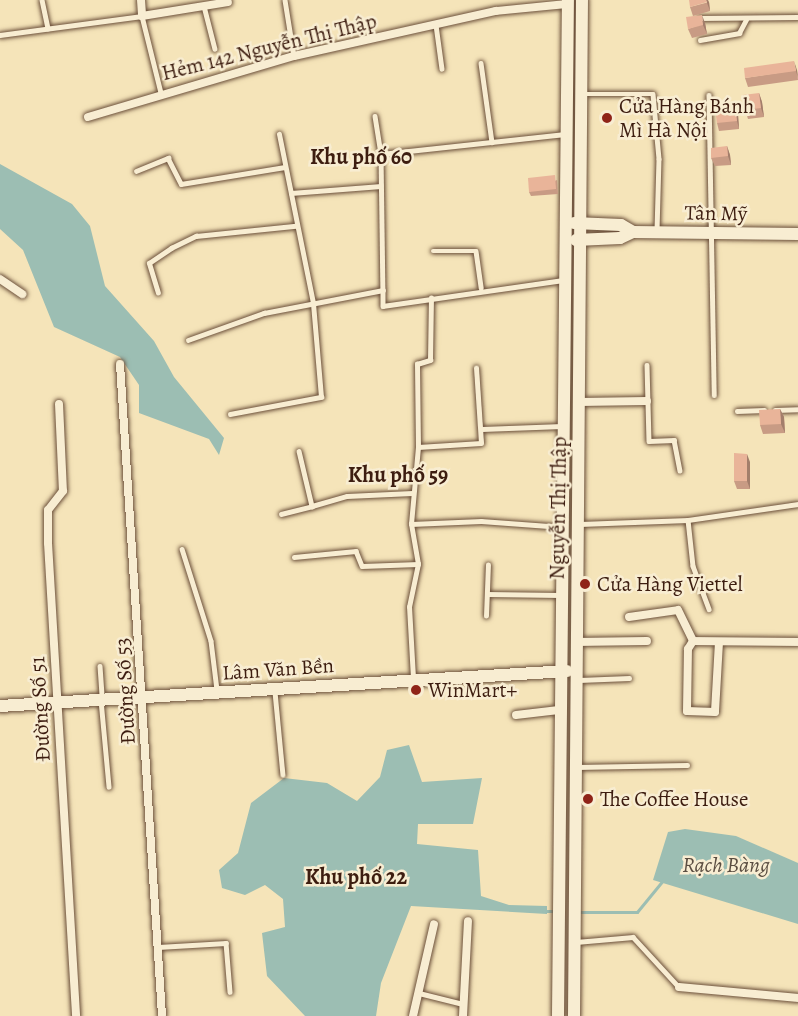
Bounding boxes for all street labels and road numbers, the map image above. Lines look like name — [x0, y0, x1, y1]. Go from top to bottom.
street label: Hẻm 142 Nguyễn Thị Thập — [159, 8, 379, 86]
street label: Tân Mỹ — [684, 200, 748, 226]
street label: Nguyễn Thị Thập — [544, 436, 572, 580]
street label: Đường Số 53 — [110, 637, 140, 745]
street label: Lâm Văn Bền — [221, 653, 335, 685]
street label: Đường Số 51 — [25, 656, 55, 762]

